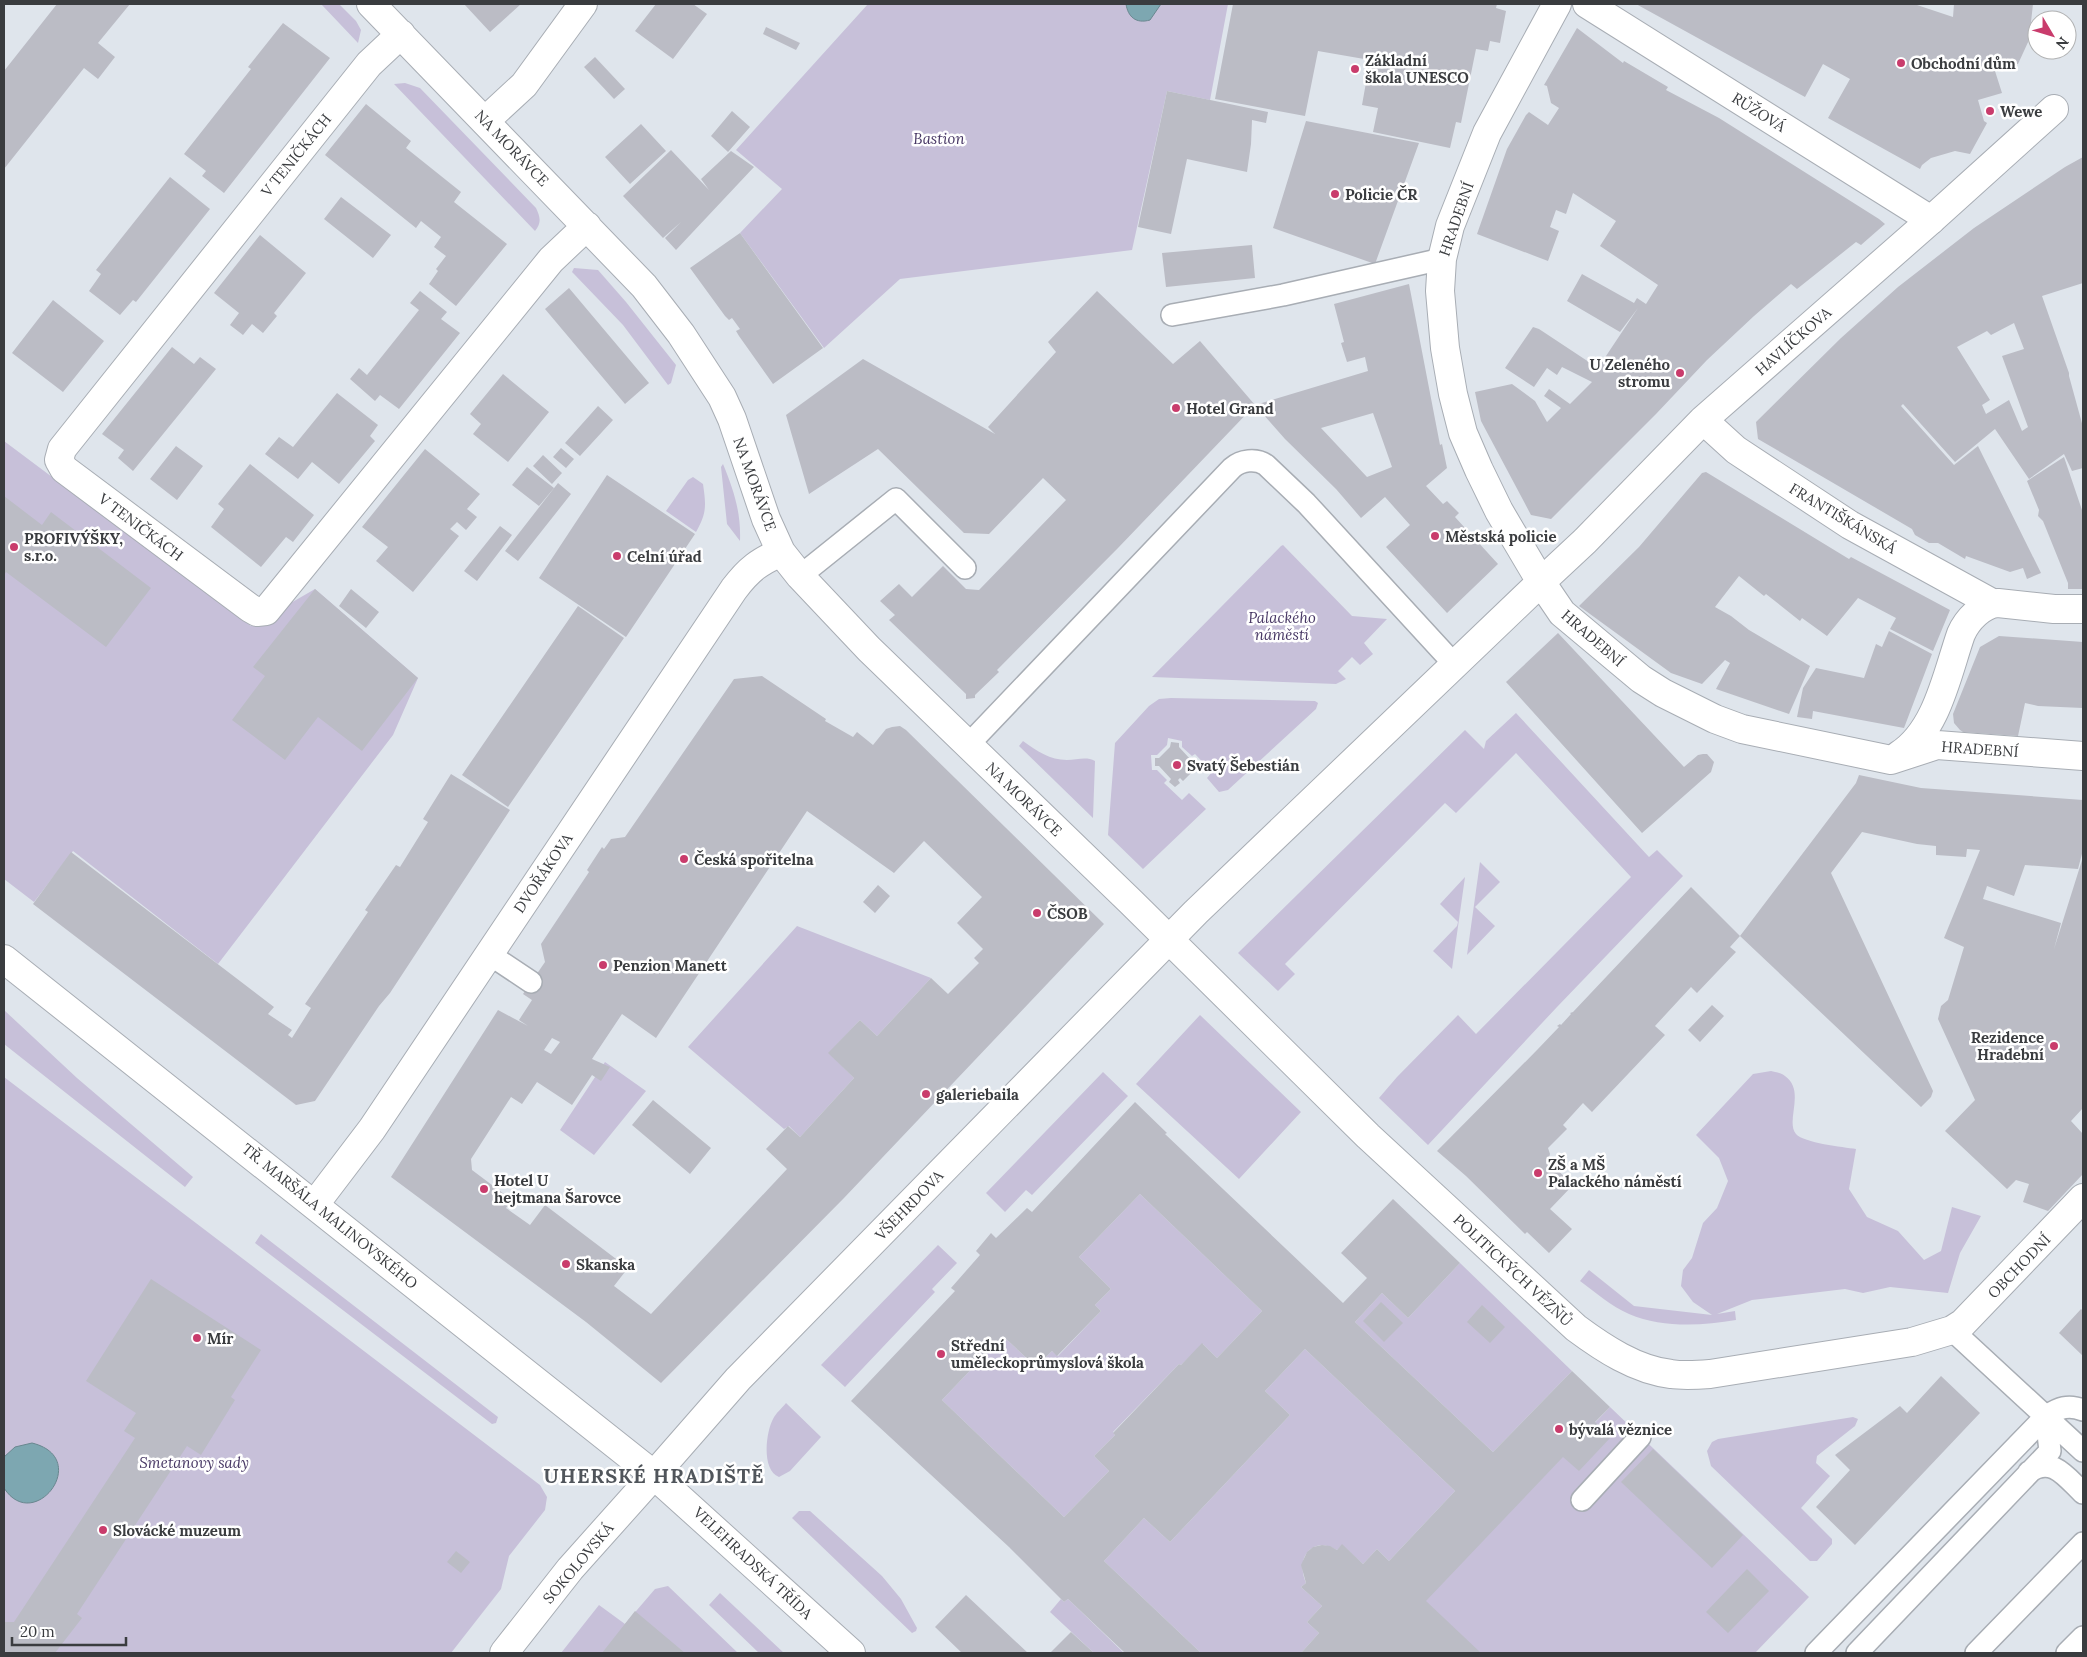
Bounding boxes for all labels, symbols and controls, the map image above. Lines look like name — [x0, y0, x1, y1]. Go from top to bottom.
north arrow — [2027, 10, 2077, 60]
text: N — [2052, 33, 2073, 53]
place label: Základní škola UNESCO — [1365, 51, 1469, 87]
place label: Obchodní dům — [1911, 54, 2016, 73]
marker: Obchodní dům — [1895, 57, 1907, 69]
marker: Základní škola UNESCO — [1349, 63, 1361, 75]
street label: RŮŽOVÁ — [1729, 88, 1790, 136]
place label: Wewe — [2000, 102, 2042, 121]
marker: Wewe — [1984, 105, 1996, 117]
street label: NA MORÁVCE — [471, 106, 553, 190]
street label: V TENIČKÁCH — [256, 110, 335, 201]
park label: Bastion — [913, 129, 965, 148]
street label: HRADEBNÍ — [1434, 179, 1478, 259]
place label: Policie ČR — [1345, 184, 1418, 204]
marker: Policie ČR — [1329, 188, 1341, 200]
street label: HAVLÍČKOVA — [1751, 302, 1835, 379]
place label: U Zeleného stromu — [1589, 355, 1670, 391]
marker: U Zeleného stromu — [1674, 367, 1686, 379]
place label: Hotel Grand — [1186, 399, 1274, 418]
marker: Hotel Grand — [1170, 402, 1182, 414]
street label: NA MORÁVCE — [729, 434, 781, 534]
street label: FRANTIŠKÁNSKÁ — [1786, 479, 1901, 558]
street label: V TENIČKÁCH — [94, 488, 187, 565]
place label: Městská policie — [1445, 527, 1556, 546]
place label: PROFIVÝŠKY, s.r.o. — [24, 528, 123, 565]
marker: Městská policie — [1429, 530, 1441, 542]
marker: PROFIVÝŠKY, s.r.o. — [8, 541, 20, 553]
place label: Celní úřad — [627, 547, 702, 566]
marker: Celní úřad — [611, 550, 623, 562]
street label: HRADEBNÍ — [1558, 605, 1628, 671]
park label: Palackého náměstí — [1248, 608, 1316, 644]
street label: HRADEBNÍ — [1941, 737, 2019, 761]
place label: Svatý Šebestián — [1187, 755, 1300, 775]
street label: NA MORÁVCE — [982, 758, 1066, 840]
marker: Svatý Šebestián — [1171, 759, 1183, 771]
street label: DVOŘÁKOVA — [509, 829, 577, 916]
place label: Česká spořitelna — [694, 849, 814, 869]
marker: Česká spořitelna — [678, 853, 690, 865]
place label: ČSOB — [1047, 903, 1088, 923]
marker: ČSOB — [1031, 907, 1043, 919]
place label: Penzion Manett — [613, 956, 728, 975]
marker: Penzion Manett — [597, 959, 609, 971]
place label: Rezidence Hradební — [1971, 1028, 2044, 1064]
marker: Rezidence Hradební — [2048, 1040, 2060, 1052]
place label: galeriebaila — [936, 1085, 1019, 1104]
marker: galeriebaila — [920, 1088, 932, 1100]
street label: TŘ. MARŠÁLA MALINOVSKÉHO — [238, 1139, 422, 1293]
place label: ZŠ a MŠ Palackého náměstí — [1548, 1154, 1682, 1191]
street label: VŠEHRDOVA — [870, 1166, 948, 1245]
marker: ZŠ a MŠ Palackého náměstí — [1532, 1167, 1544, 1179]
place label: Hotel U hejtmana Šarovce — [494, 1171, 621, 1207]
marker: Hotel U hejtmana Šarovce — [478, 1183, 490, 1195]
street label: POLITICKÝCH VĚZŇŮ — [1449, 1210, 1577, 1330]
street label: OBCHODNÍ — [1984, 1230, 2054, 1302]
place label: Skanska — [576, 1255, 635, 1274]
marker: Skanska — [560, 1258, 572, 1270]
place label: Mír — [207, 1329, 234, 1348]
marker: Mír — [191, 1332, 203, 1344]
place label: Střední uměleckoprůmyslová škola — [951, 1336, 1144, 1372]
marker: Střední uměleckoprůmyslová škola — [935, 1348, 947, 1360]
place label: bývalá věznice — [1568, 1420, 1672, 1439]
marker: bývalá věznice — [1553, 1423, 1565, 1435]
park label: Smetanovy sady — [139, 1453, 249, 1472]
district label: UHERSKÉ HRADIŠTĚ — [544, 1463, 764, 1488]
street label: VELEHRADSKÁ TŘÍDA — [689, 1502, 817, 1624]
street label: SOKOLOVSKÁ — [539, 1518, 618, 1607]
place label: Slovácké muzeum — [113, 1521, 241, 1540]
marker: Slovácké muzeum — [97, 1524, 109, 1536]
scale bar — [12, 1614, 126, 1646]
text: 20 m — [20, 1622, 55, 1641]

